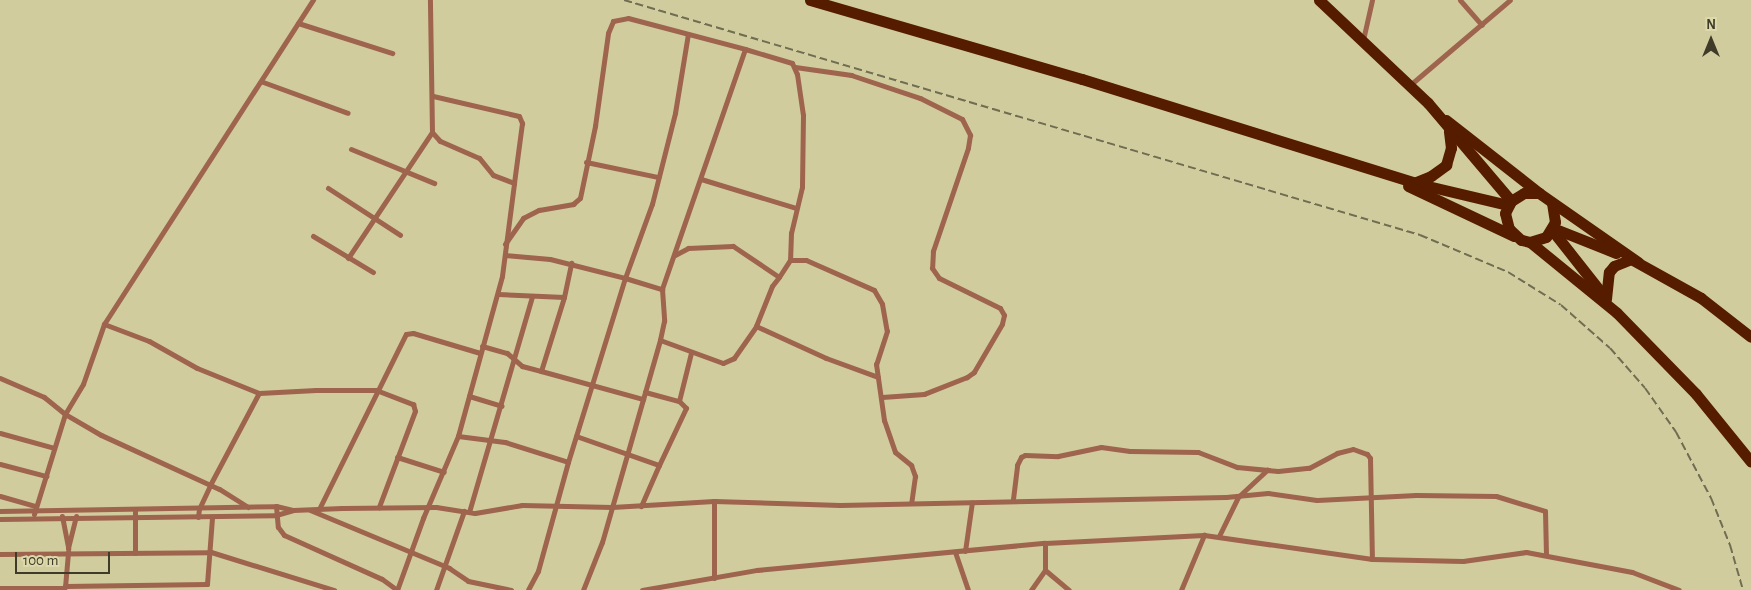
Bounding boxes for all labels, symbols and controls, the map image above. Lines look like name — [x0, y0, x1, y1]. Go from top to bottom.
north arrow — [1686, 15, 1736, 65]
text: N — [1706, 18, 1716, 32]
scale bar — [18, 542, 112, 574]
text: 100 m — [23, 553, 58, 568]

